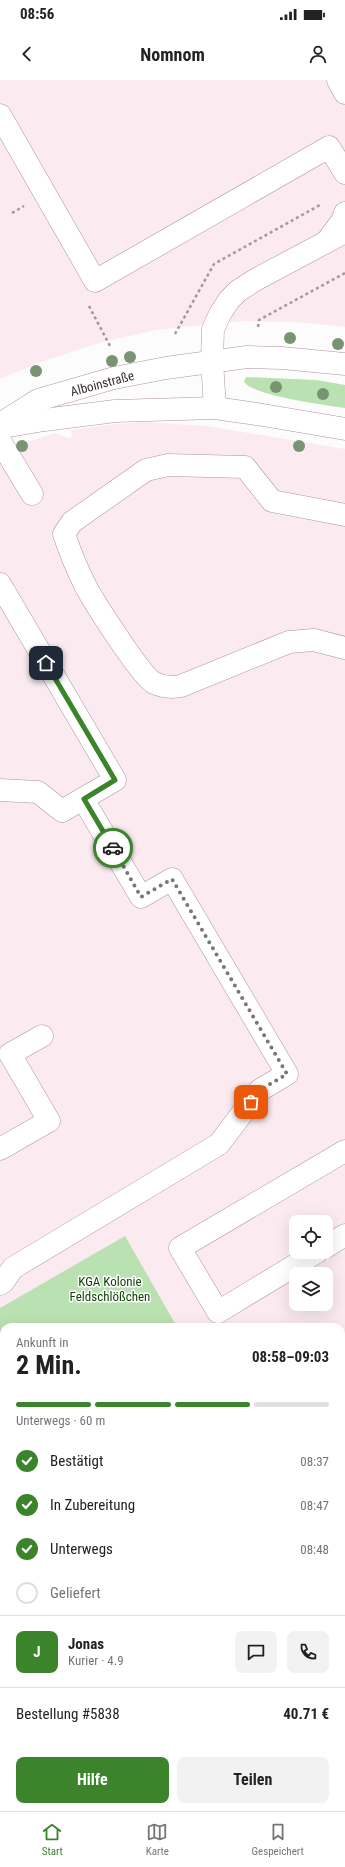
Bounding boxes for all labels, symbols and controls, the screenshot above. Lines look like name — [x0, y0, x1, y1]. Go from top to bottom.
text: 08:56 — [20, 5, 54, 23]
icon: back — [16, 43, 38, 65]
icon: person — [307, 43, 329, 65]
text: Nomnom — [140, 44, 205, 65]
street label: Alboinstraße — [69, 368, 136, 399]
pin — [29, 646, 63, 680]
icon: home — [35, 652, 57, 674]
courier — [93, 828, 133, 868]
icon: car — [102, 837, 124, 859]
pin — [234, 1085, 268, 1119]
icon: bag — [240, 1091, 262, 1113]
map controls — [289, 1215, 333, 1311]
button: locate — [289, 1215, 333, 1259]
button: layers — [289, 1267, 333, 1311]
park label: KGA Kolonie Feldschlößchen — [70, 1274, 150, 1304]
text: Ankunft in — [16, 1335, 68, 1350]
text: 08:58–09:03 — [252, 1348, 329, 1366]
text: 2 Min. — [16, 1350, 82, 1380]
text: Unterwegs · 60 m — [16, 1413, 105, 1428]
icon: check — [16, 1450, 38, 1472]
text: Bestätigt — [50, 1452, 103, 1470]
text: 08:37 — [300, 1454, 329, 1469]
icon: check — [16, 1494, 38, 1516]
text: In Zubereitung — [50, 1496, 135, 1514]
text: 08:47 — [300, 1498, 329, 1513]
icon: check — [16, 1538, 38, 1560]
text: Unterwegs — [50, 1540, 113, 1558]
text: 08:48 — [300, 1542, 329, 1557]
text: Geliefert — [50, 1584, 101, 1602]
button: chat — [235, 1631, 277, 1673]
button: phone — [287, 1631, 329, 1673]
text: Jonas — [68, 1635, 104, 1653]
text: J — [33, 1643, 41, 1661]
text: Kurier · 4.9 — [68, 1653, 124, 1668]
text: Bestellung #5838 — [16, 1705, 120, 1723]
text: 40.71 € — [283, 1705, 329, 1723]
button: Hilfe — [16, 1757, 169, 1803]
button: Teilen — [177, 1757, 329, 1803]
tab: Start — [41, 1821, 63, 1858]
tab: Karte — [146, 1821, 169, 1858]
tab: Gespeichert — [252, 1821, 304, 1858]

